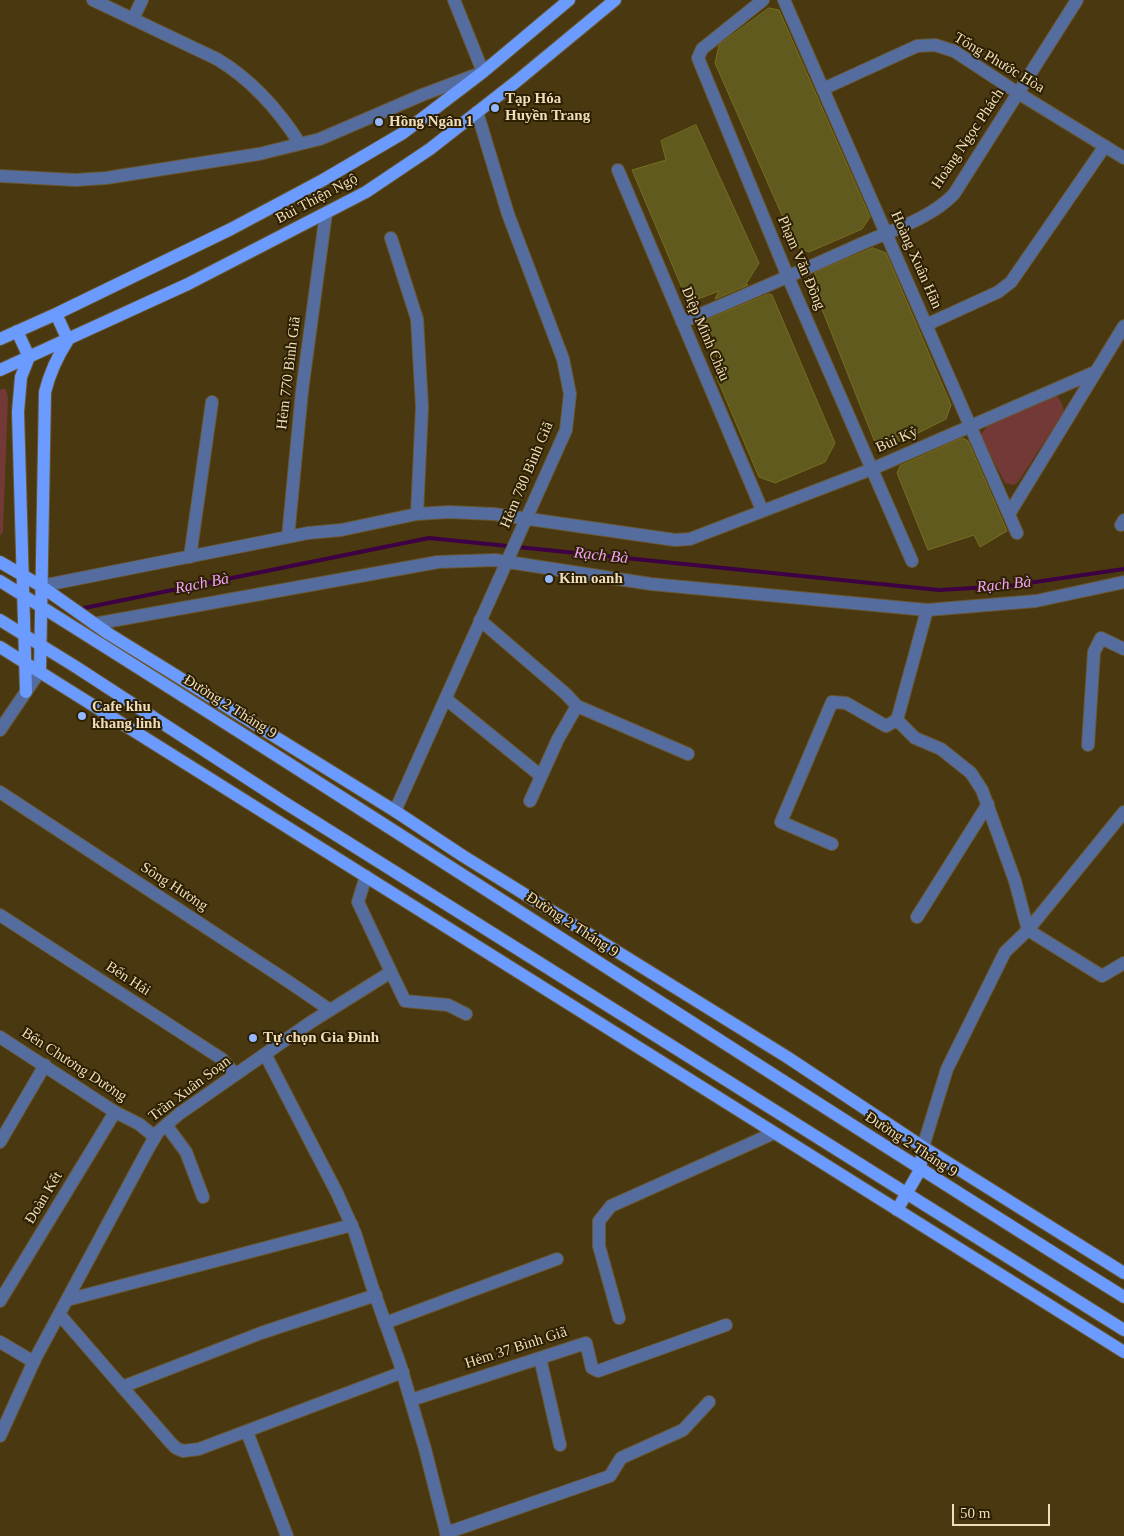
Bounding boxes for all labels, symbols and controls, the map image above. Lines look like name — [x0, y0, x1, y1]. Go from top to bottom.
street label: Tống Phước Hòa — [950, 29, 1048, 97]
street label: Hoàng Ngọc Phách — [928, 86, 1008, 192]
place label: Tạp Hóa Huyền Trang — [505, 90, 590, 125]
marker: Tạp Hóa Huyền Trang — [489, 102, 501, 114]
place label: Hồng Ngân 1 — [389, 113, 473, 131]
marker: Hồng Ngân 1 — [373, 116, 385, 128]
street label: Bùi Thiện Ngộ — [273, 170, 361, 228]
street label: Hoàng Xuân Hãn — [886, 208, 946, 312]
street label: Phạm Văn Đồng — [773, 213, 829, 313]
street label: Diệp Minh Châu — [677, 284, 733, 384]
street label: Hẻm 770 Bình Giã — [273, 315, 305, 431]
street label: Hẻm 780 Bình Giã — [496, 419, 558, 531]
street label: Bùi Kỷ — [873, 423, 921, 457]
water label: Rạch Bà — [573, 544, 629, 568]
water label: Rạch Bà — [173, 569, 231, 599]
place label: Kim oanh — [559, 570, 623, 588]
marker: Kim oanh — [543, 573, 555, 585]
water label: Rạch Bà — [976, 573, 1032, 597]
street label: Đường 2 Tháng 9 — [180, 671, 280, 743]
place label: Cafe khu khang linh — [92, 698, 161, 733]
marker: Cafe khu khang linh — [76, 710, 88, 722]
street label: Sông Hương — [137, 859, 211, 915]
street label: Đường 2 Tháng 9 — [522, 888, 622, 962]
street label: Bến Hải — [102, 958, 154, 1000]
street label: Bến Chương Dương — [18, 1024, 130, 1106]
place label: Tự chọn Gia Đình — [263, 1029, 379, 1047]
marker: Tự chọn Gia Đình — [247, 1032, 259, 1044]
street label: Trần Xuân Soạn — [146, 1052, 234, 1126]
street label: Đường 2 Tháng 9 — [861, 1108, 961, 1182]
street label: Đoàn Kết — [21, 1169, 67, 1227]
street label: Hẻm 37 Bình Giã — [463, 1323, 569, 1373]
scale bar — [954, 1494, 1052, 1526]
text: 50 m — [960, 1505, 990, 1521]

